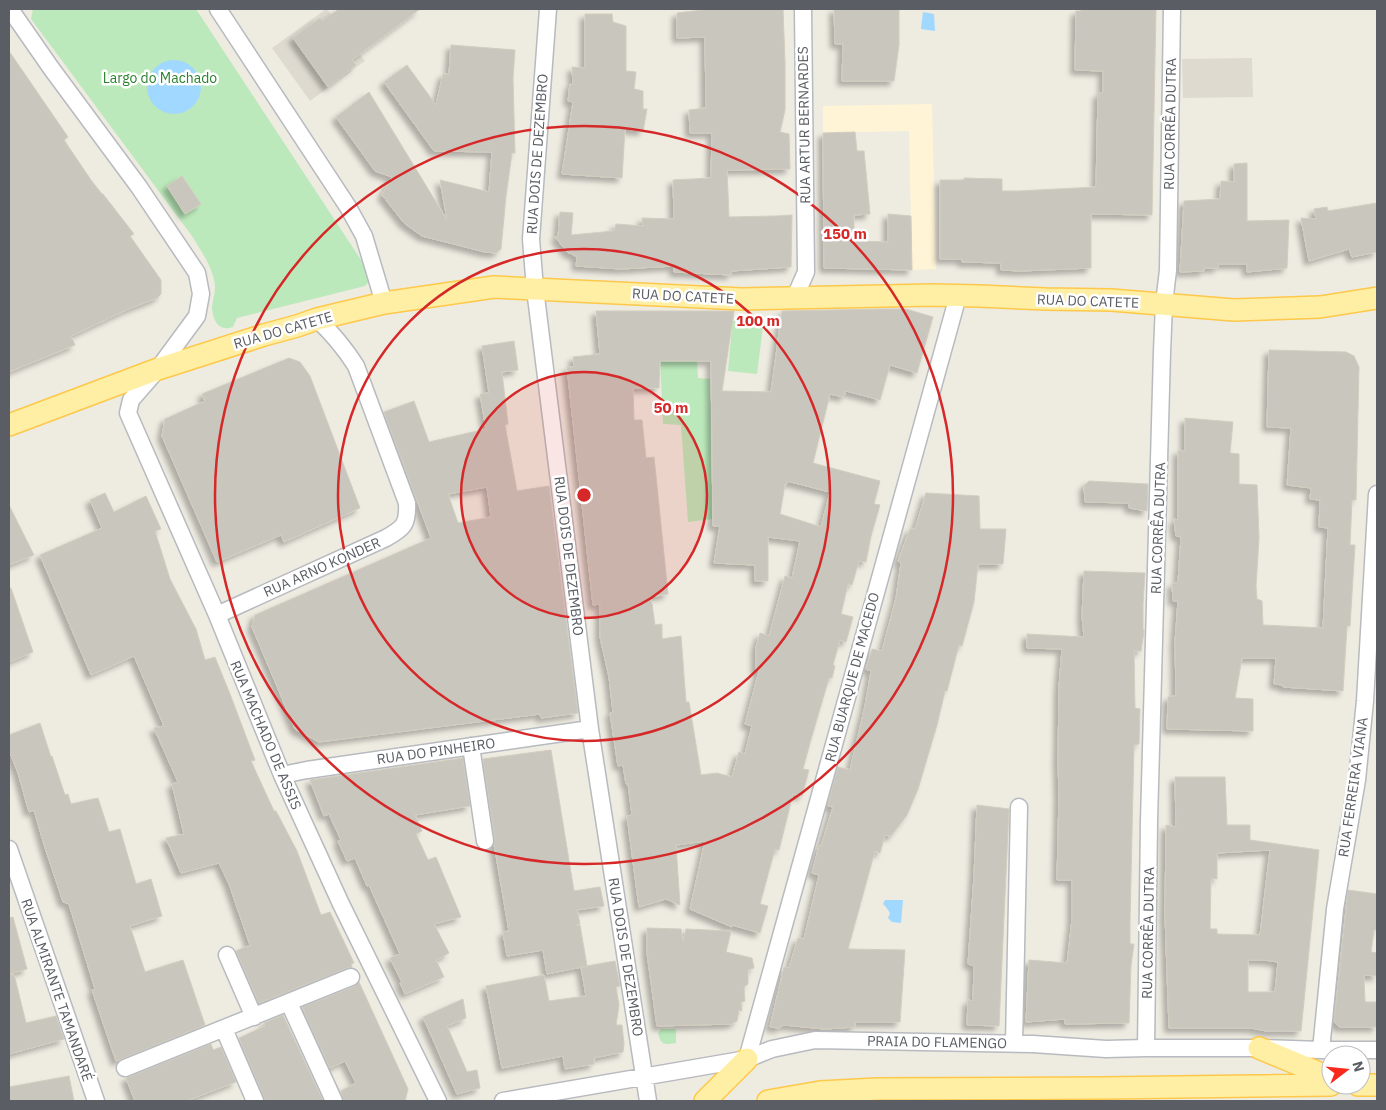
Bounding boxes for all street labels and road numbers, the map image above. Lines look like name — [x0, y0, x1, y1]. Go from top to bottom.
street label: RUA ARTUR BERNARDES — [794, 46, 814, 204]
street label: RUA CORRÊA DUTRA — [1160, 58, 1180, 190]
street label: RUA DOIS DE DEZEMBRO — [522, 73, 552, 235]
street label: RUA DO CATETE — [632, 284, 734, 308]
street label: RUA DO CATETE — [1037, 290, 1139, 312]
street label: RUA DO CATETE — [231, 307, 335, 353]
street label: RUA CORRÊA DUTRA — [1147, 462, 1169, 594]
street label: RUA DOIS DE DEZEMBRO — [550, 475, 588, 637]
street label: RUA ARNO KONDER — [261, 533, 383, 601]
street label: RUA BUARQUE DE MACEDO — [821, 590, 883, 764]
street label: RUA MACHADO DE ASSIS — [226, 658, 306, 812]
street label: RUA FERREIRA VIANA — [1334, 716, 1372, 858]
street label: RUA DO PINHEIRO — [376, 734, 496, 768]
street label: RUA CORRÊA DUTRA — [1138, 867, 1158, 999]
street label: RUA DOIS DE DEZEMBRO — [605, 876, 647, 1038]
street label: RUA ALMIRANTE TAMANDARÉ — [17, 896, 98, 1084]
street label: PRAIA DO FLAMENGO — [867, 1032, 1007, 1052]

